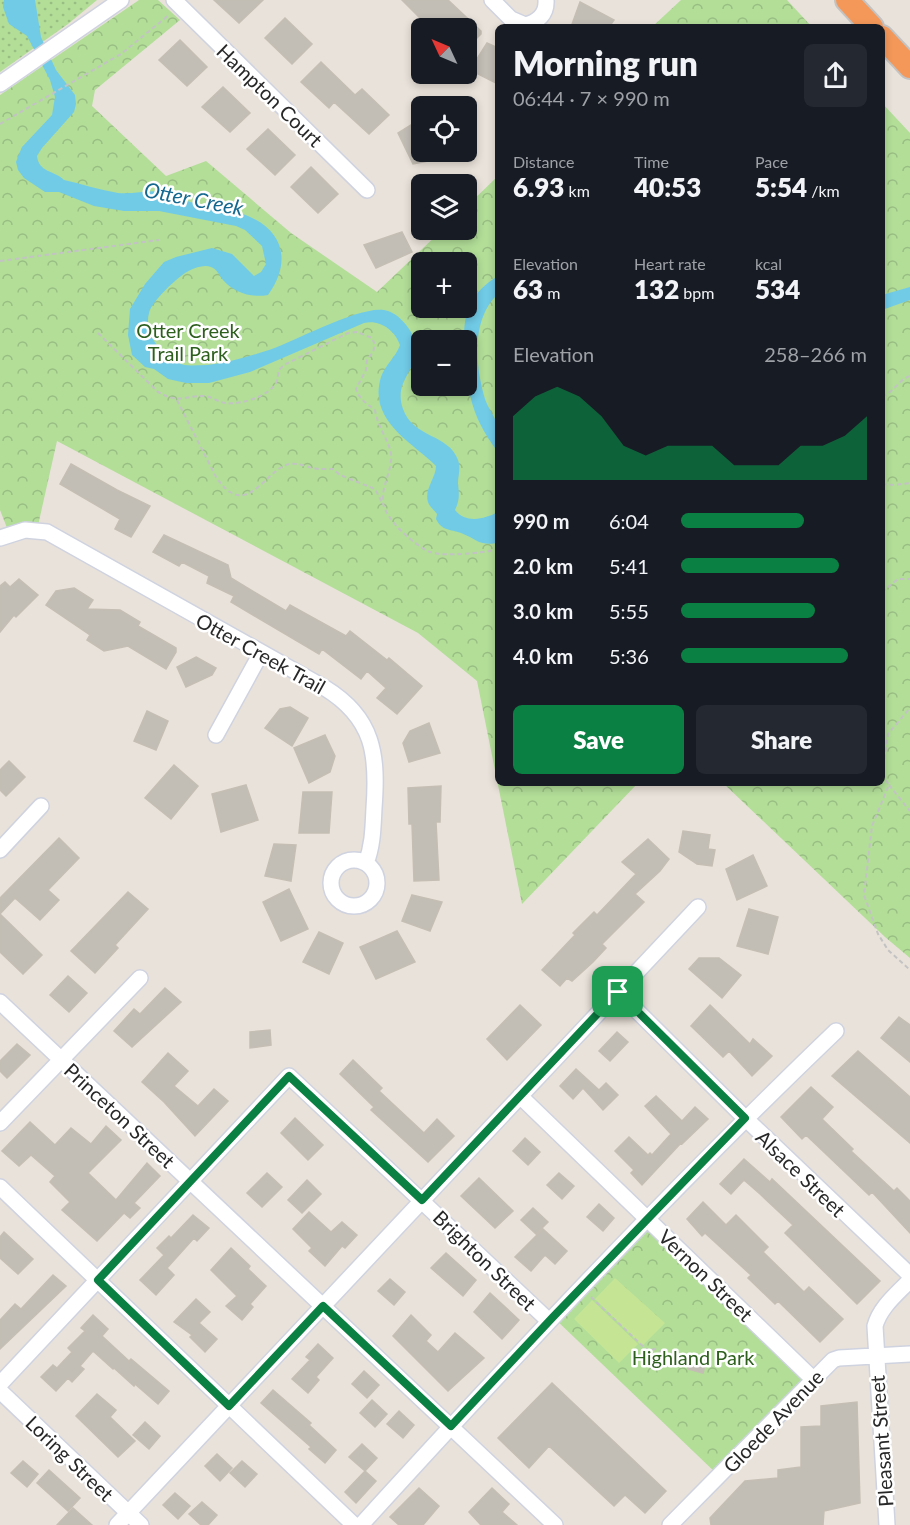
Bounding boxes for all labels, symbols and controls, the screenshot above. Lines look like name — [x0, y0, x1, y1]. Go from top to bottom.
north arrow — [411, 18, 477, 84]
map controls — [411, 18, 477, 396]
street label: Hampton Court — [212, 39, 328, 151]
text: Morning run — [513, 43, 698, 83]
button: share — [804, 44, 867, 107]
text: 06:44 · 7 × 990 m — [513, 86, 670, 110]
button: locate — [411, 96, 477, 162]
text: Distance — [513, 152, 574, 171]
text: Time — [634, 152, 669, 171]
text: Pace — [755, 152, 788, 171]
text: 6.93 — [513, 171, 564, 203]
text: 40:53 — [634, 171, 701, 203]
text: 5:54 — [755, 171, 807, 203]
button: layers — [411, 174, 477, 240]
water label: Otter Creek — [142, 176, 247, 220]
text: km — [564, 181, 590, 200]
text: /km — [807, 181, 840, 200]
button: + — [411, 252, 477, 318]
text: Elevation — [513, 254, 578, 273]
text: Heart rate — [634, 254, 706, 273]
text: kcal — [755, 254, 782, 273]
text: 63 — [513, 273, 543, 305]
text: 132 — [634, 273, 679, 305]
text: 534 — [755, 273, 800, 305]
text: m — [543, 283, 560, 302]
text: bpm — [679, 283, 714, 302]
park label: Otter Creek Trail Park — [136, 318, 241, 365]
button: − — [411, 330, 477, 396]
text: Elevation — [513, 342, 594, 366]
text: 258–266 m — [764, 342, 867, 366]
text: 990 m — [513, 509, 569, 533]
text: 6:04 — [609, 509, 649, 533]
text: 2.0 km — [513, 554, 573, 578]
text: 5:41 — [609, 554, 649, 578]
text: 3.0 km — [513, 599, 573, 623]
text: 5:55 — [609, 599, 649, 623]
street label: Otter Creek Trail — [192, 608, 330, 698]
text: 4.0 km — [513, 644, 573, 668]
text: 5:36 — [609, 644, 649, 668]
button: Save — [513, 705, 684, 774]
button: Share — [696, 705, 867, 774]
pin — [592, 966, 643, 1017]
icon: arrive — [601, 975, 634, 1008]
street label: Princeton Street — [60, 1058, 180, 1172]
street label: Alsace Street — [751, 1125, 851, 1221]
street label: Brighton Street — [429, 1205, 541, 1315]
street label: Vernon Street — [654, 1224, 758, 1326]
park label: Highland Park — [632, 1345, 755, 1369]
street label: Gloede Avenue — [718, 1365, 828, 1477]
street label: Pleasant Street — [864, 1374, 898, 1508]
street label: Loring Street — [21, 1410, 119, 1506]

